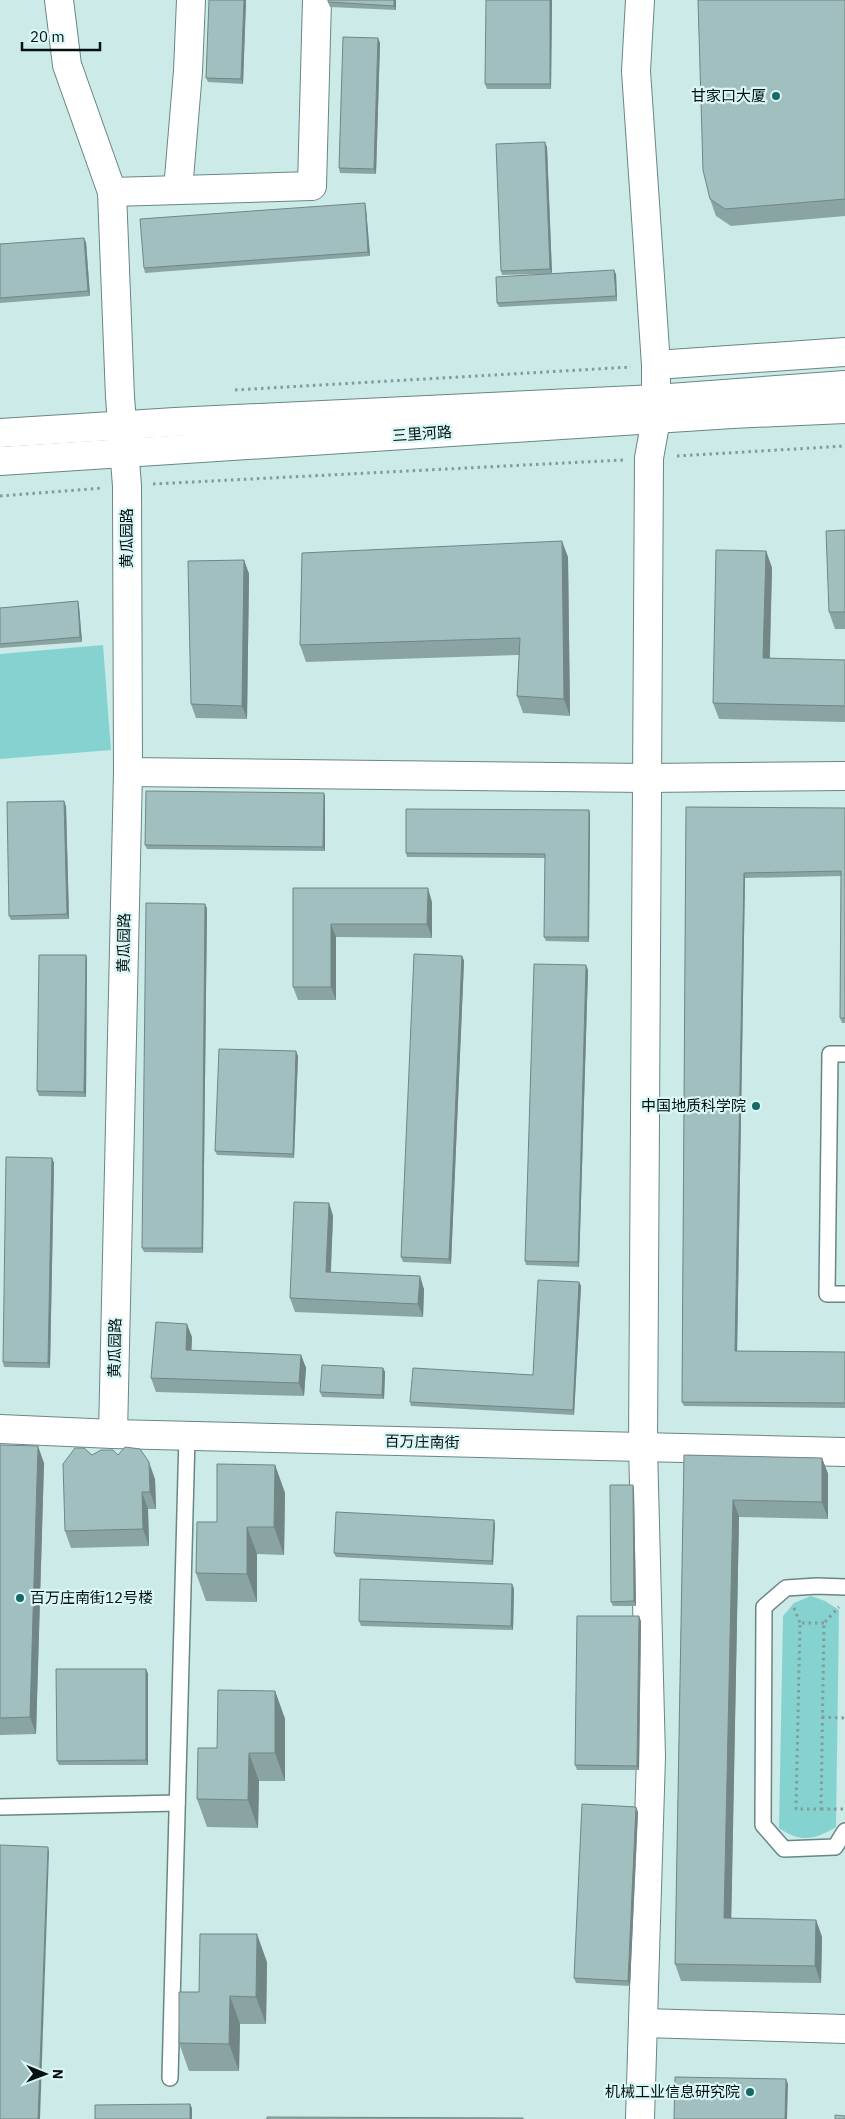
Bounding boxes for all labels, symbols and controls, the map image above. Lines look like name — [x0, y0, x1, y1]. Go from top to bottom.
scale bar — [22, 20, 100, 52]
text: 20 m — [30, 27, 65, 46]
place label: 甘家口大厦 — [691, 86, 766, 105]
marker: 甘家口大厦 — [770, 90, 782, 102]
street label: 三里河路 — [391, 422, 453, 445]
street label: 黄瓜园路 — [117, 508, 136, 568]
street label: 黄瓜园路 — [113, 913, 134, 973]
place label: 中国地质科学院 — [641, 1096, 746, 1115]
marker: 中国地质科学院 — [750, 1100, 762, 1112]
street label: 黄瓜园路 — [104, 1318, 125, 1378]
street label: 百万庄南街 — [384, 1431, 460, 1452]
place label: 百万庄南街12号楼 — [30, 1588, 153, 1607]
marker: 百万庄南街12号楼 — [14, 1592, 26, 1604]
north arrow — [20, 2049, 70, 2099]
text: N — [49, 2069, 67, 2079]
place label: 机械工业信息研究院 — [605, 2082, 740, 2101]
marker: 机械工业信息研究院 — [744, 2086, 756, 2098]

